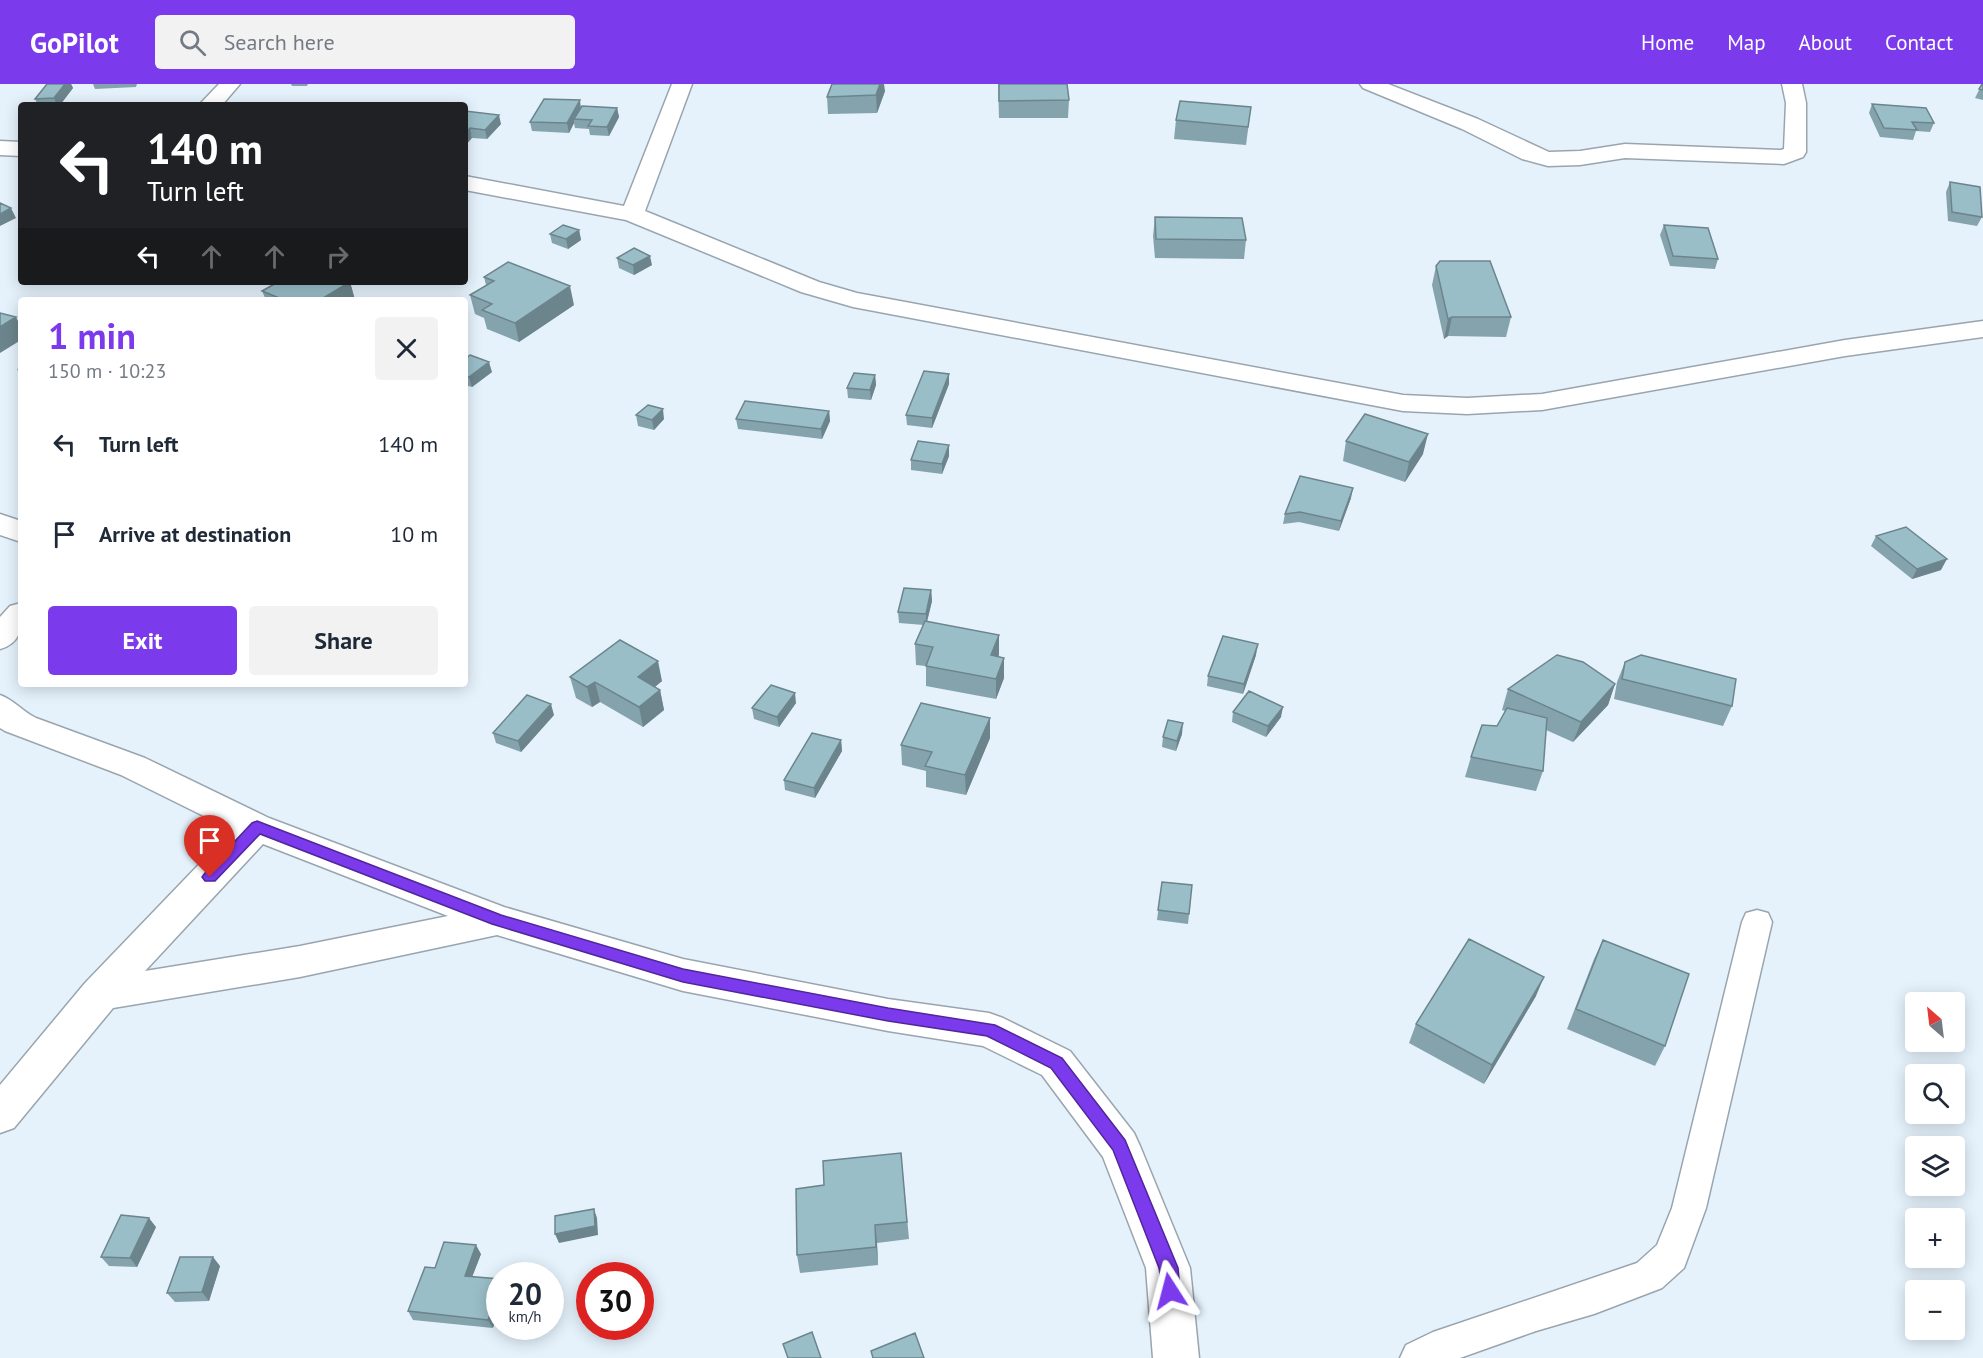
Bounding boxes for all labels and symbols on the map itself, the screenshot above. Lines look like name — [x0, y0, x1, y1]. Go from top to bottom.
pin — [184, 815, 235, 877]
north arrow — [1905, 992, 1965, 1052]
position arrow — [1138, 1259, 1202, 1323]
speed limit sign: 30 — [576, 1262, 654, 1340]

